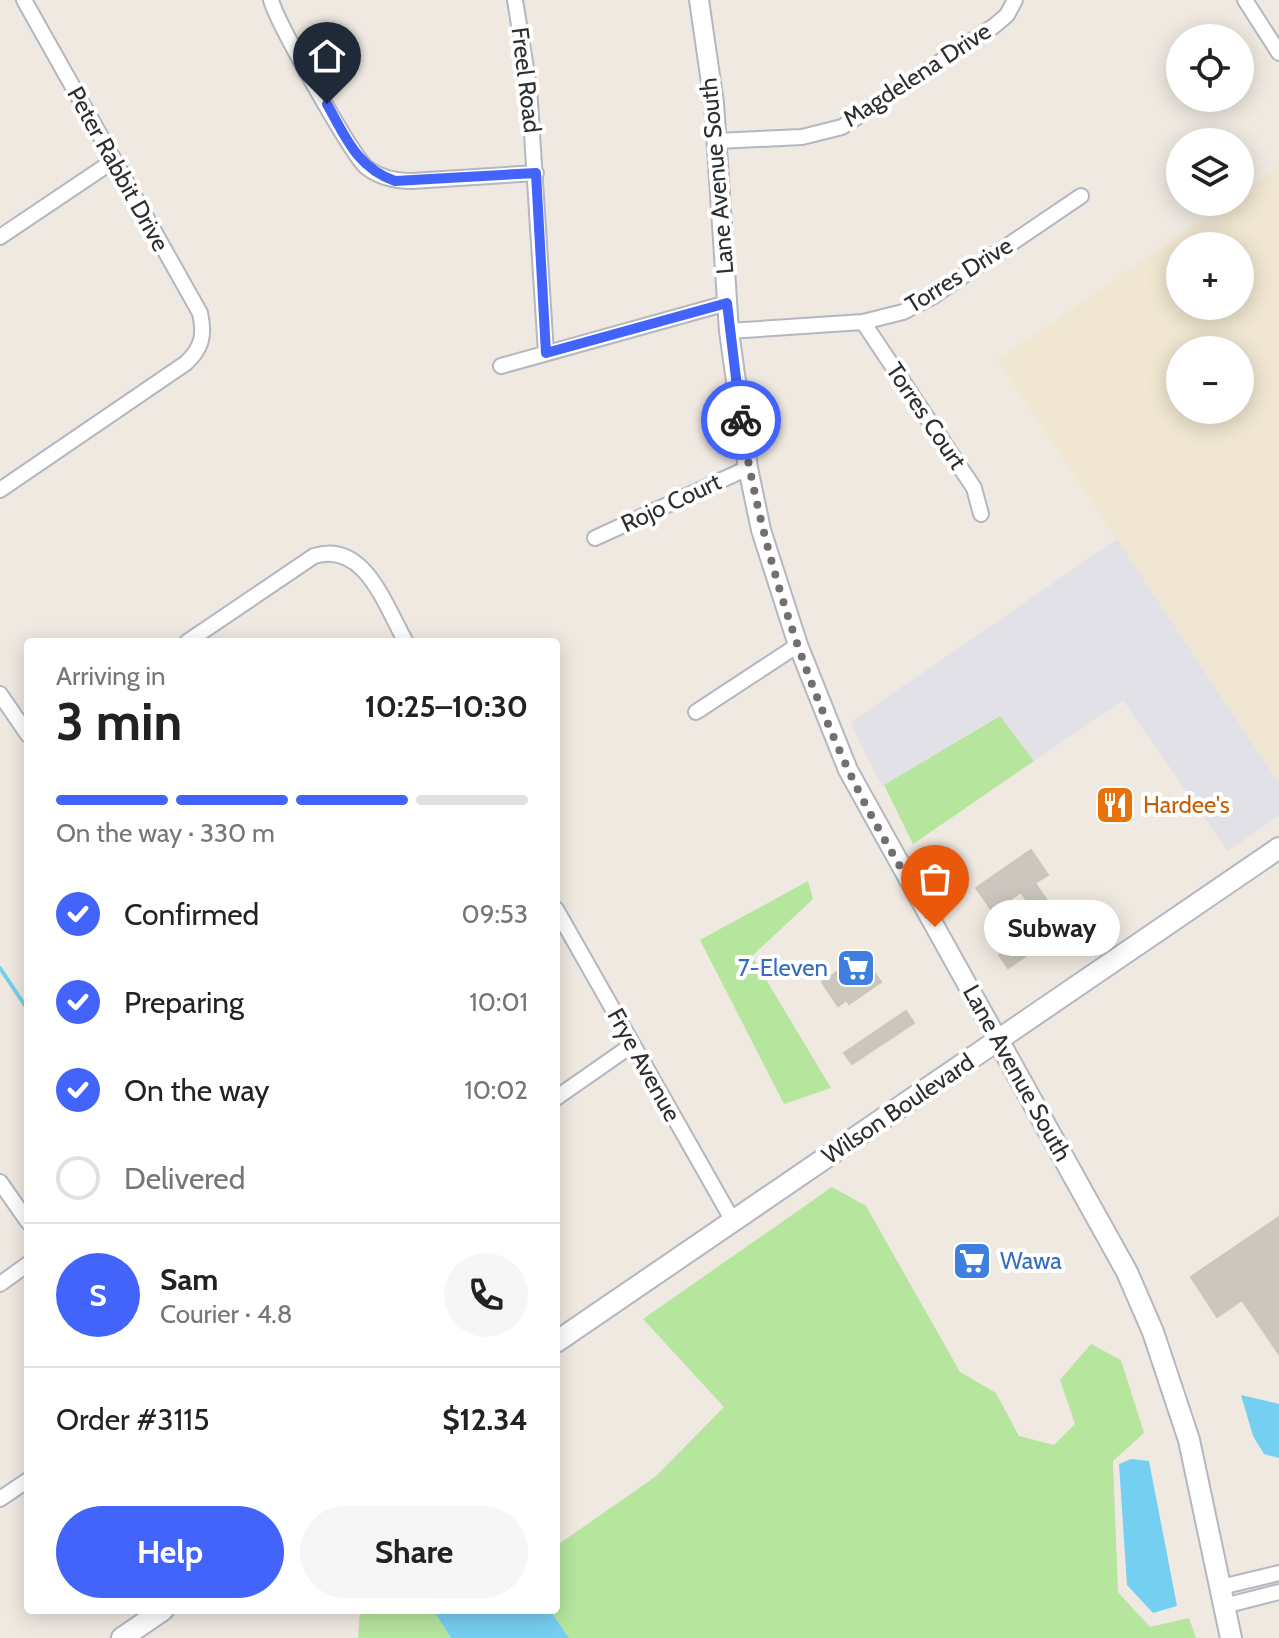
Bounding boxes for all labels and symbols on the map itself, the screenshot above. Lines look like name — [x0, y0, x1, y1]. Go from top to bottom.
street label: Magdelena Drive — [837, 16, 996, 133]
pin — [293, 22, 361, 104]
street label: Freel Road — [506, 25, 547, 135]
street label: Lane Avenue South — [693, 77, 740, 275]
street label: Peter Rabbit Drive — [61, 81, 176, 256]
street label: Torres Drive — [900, 230, 1017, 319]
street label: Torres Court — [880, 357, 973, 475]
courier — [701, 380, 781, 460]
street label: Rojo Court — [616, 467, 725, 538]
restaurant icon: Hardee's — [1094, 784, 1136, 826]
place label: Hardee's — [1143, 790, 1230, 819]
pin — [901, 845, 969, 927]
callout: Subway — [983, 899, 1119, 955]
supermarket icon: 7-Eleven — [835, 947, 877, 989]
place label: 7-Eleven — [738, 953, 828, 982]
street label: Lane Avenue South — [957, 980, 1078, 1166]
street label: Frye Avenue — [602, 1003, 687, 1126]
street label: Wilson Boulevard — [816, 1047, 979, 1170]
supermarket icon: Wawa — [951, 1240, 993, 1282]
place label: Wawa — [1000, 1246, 1062, 1275]

